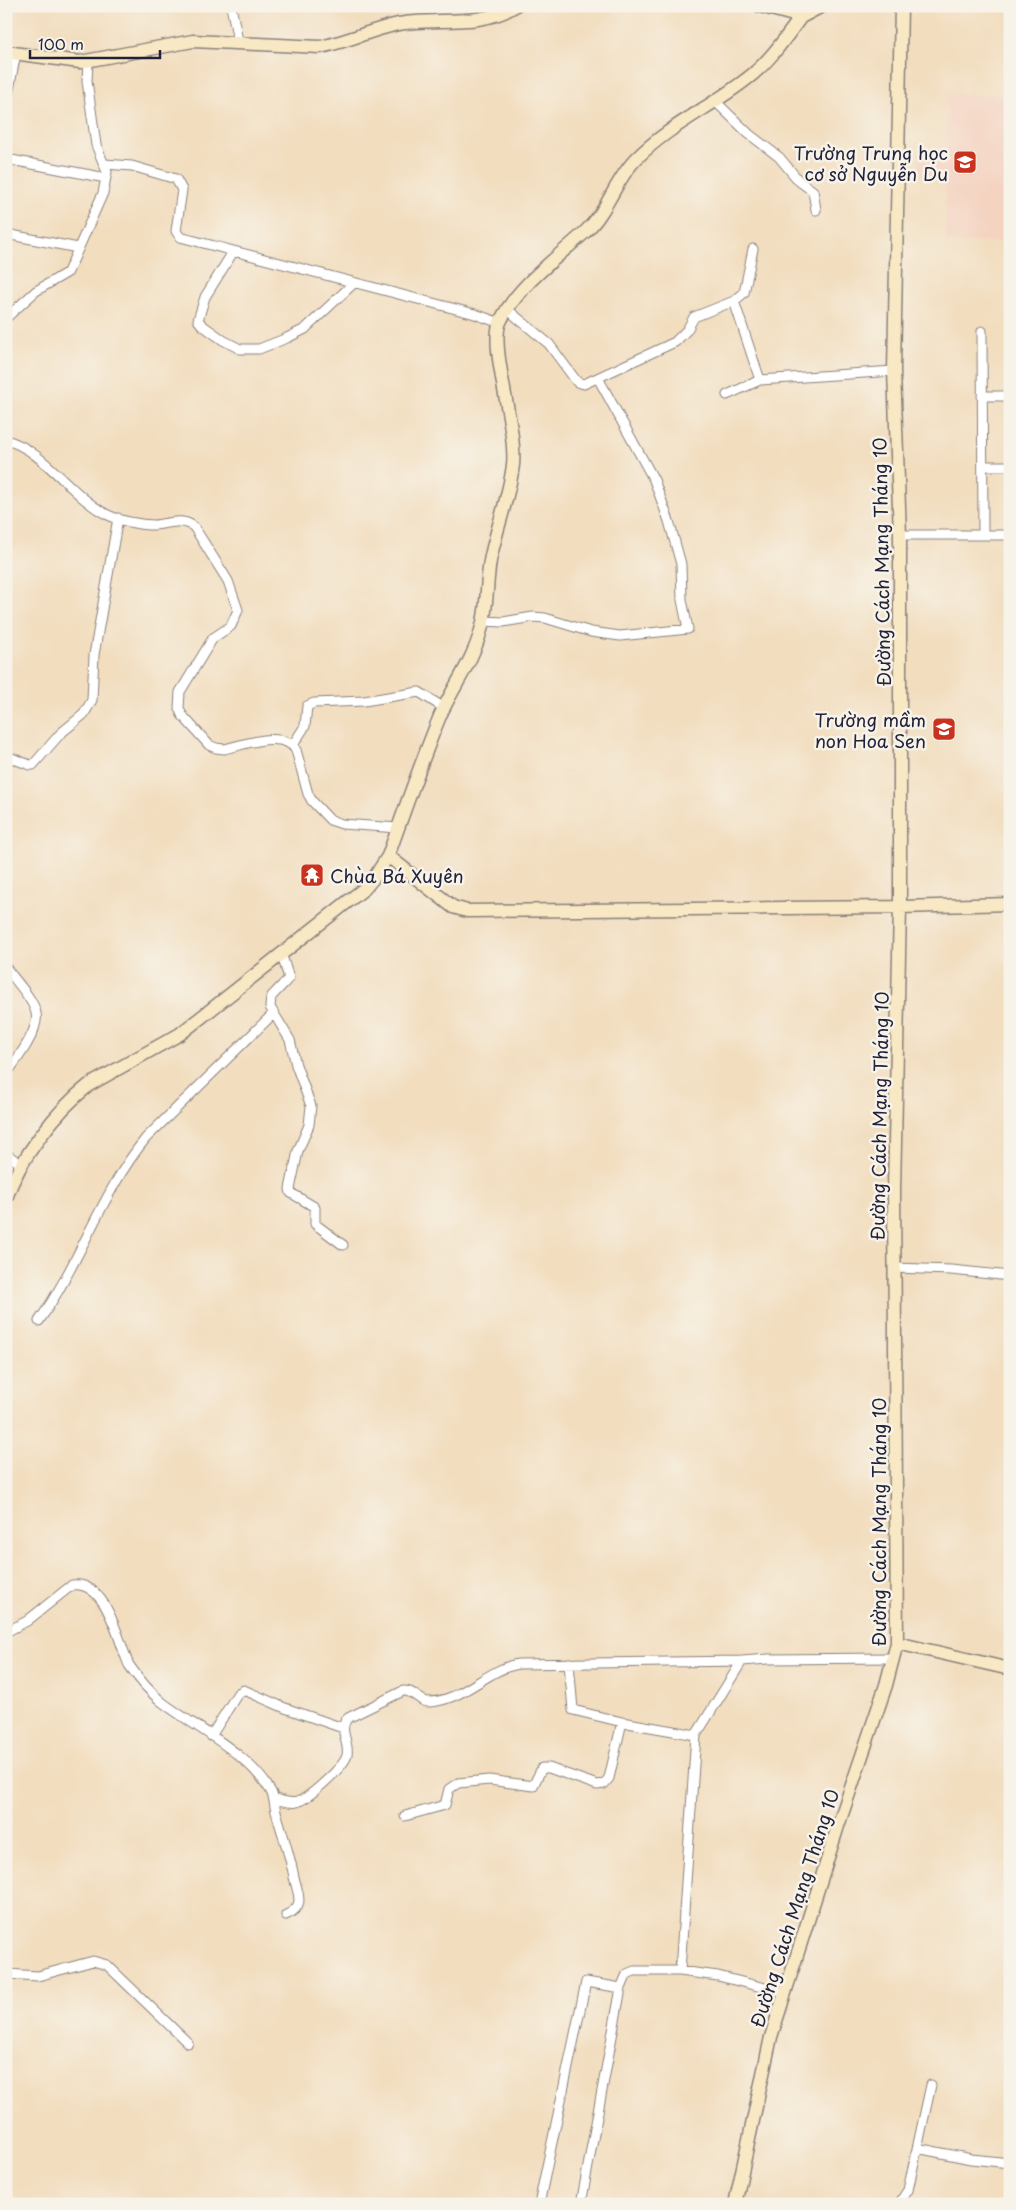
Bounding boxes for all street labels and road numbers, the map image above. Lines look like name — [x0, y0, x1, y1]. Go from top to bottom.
street label: Đường Cách Mạng Tháng 10 — [865, 437, 897, 687]
street label: Đường Cách Mạng Tháng 10 — [863, 991, 895, 1241]
street label: Đường Cách Mạng Tháng 10 — [865, 1397, 892, 1647]
street label: Đường Cách Mạng Tháng 10 — [743, 1785, 845, 2031]

